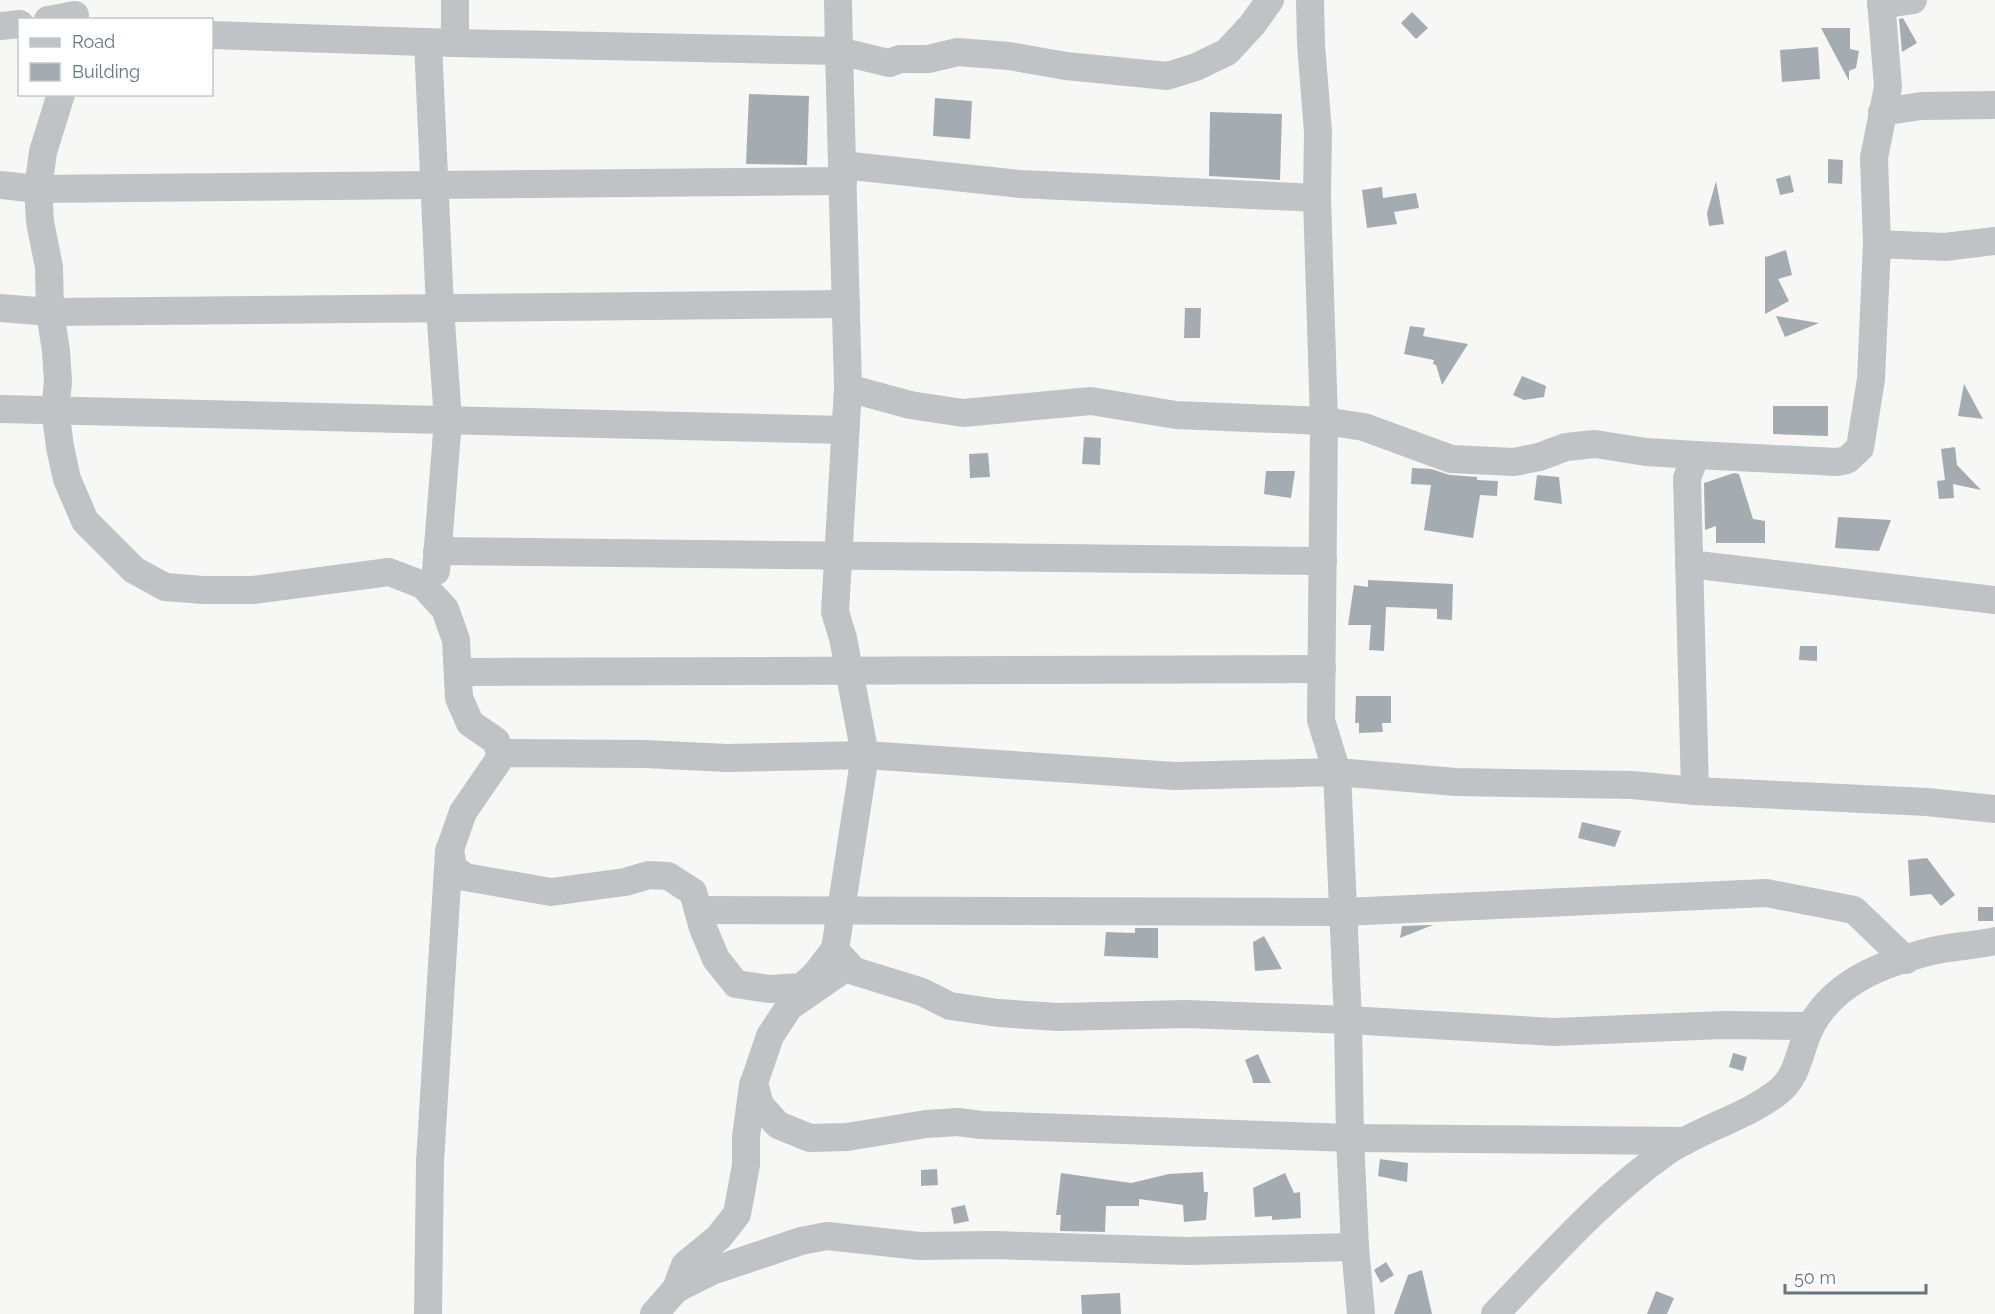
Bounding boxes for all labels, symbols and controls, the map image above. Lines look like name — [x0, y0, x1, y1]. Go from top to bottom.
legend — [18, 18, 213, 96]
text: Road — [72, 31, 115, 52]
text: Building — [72, 61, 140, 82]
scale bar — [1785, 1257, 1926, 1295]
text: 50 m — [1794, 1267, 1836, 1288]

